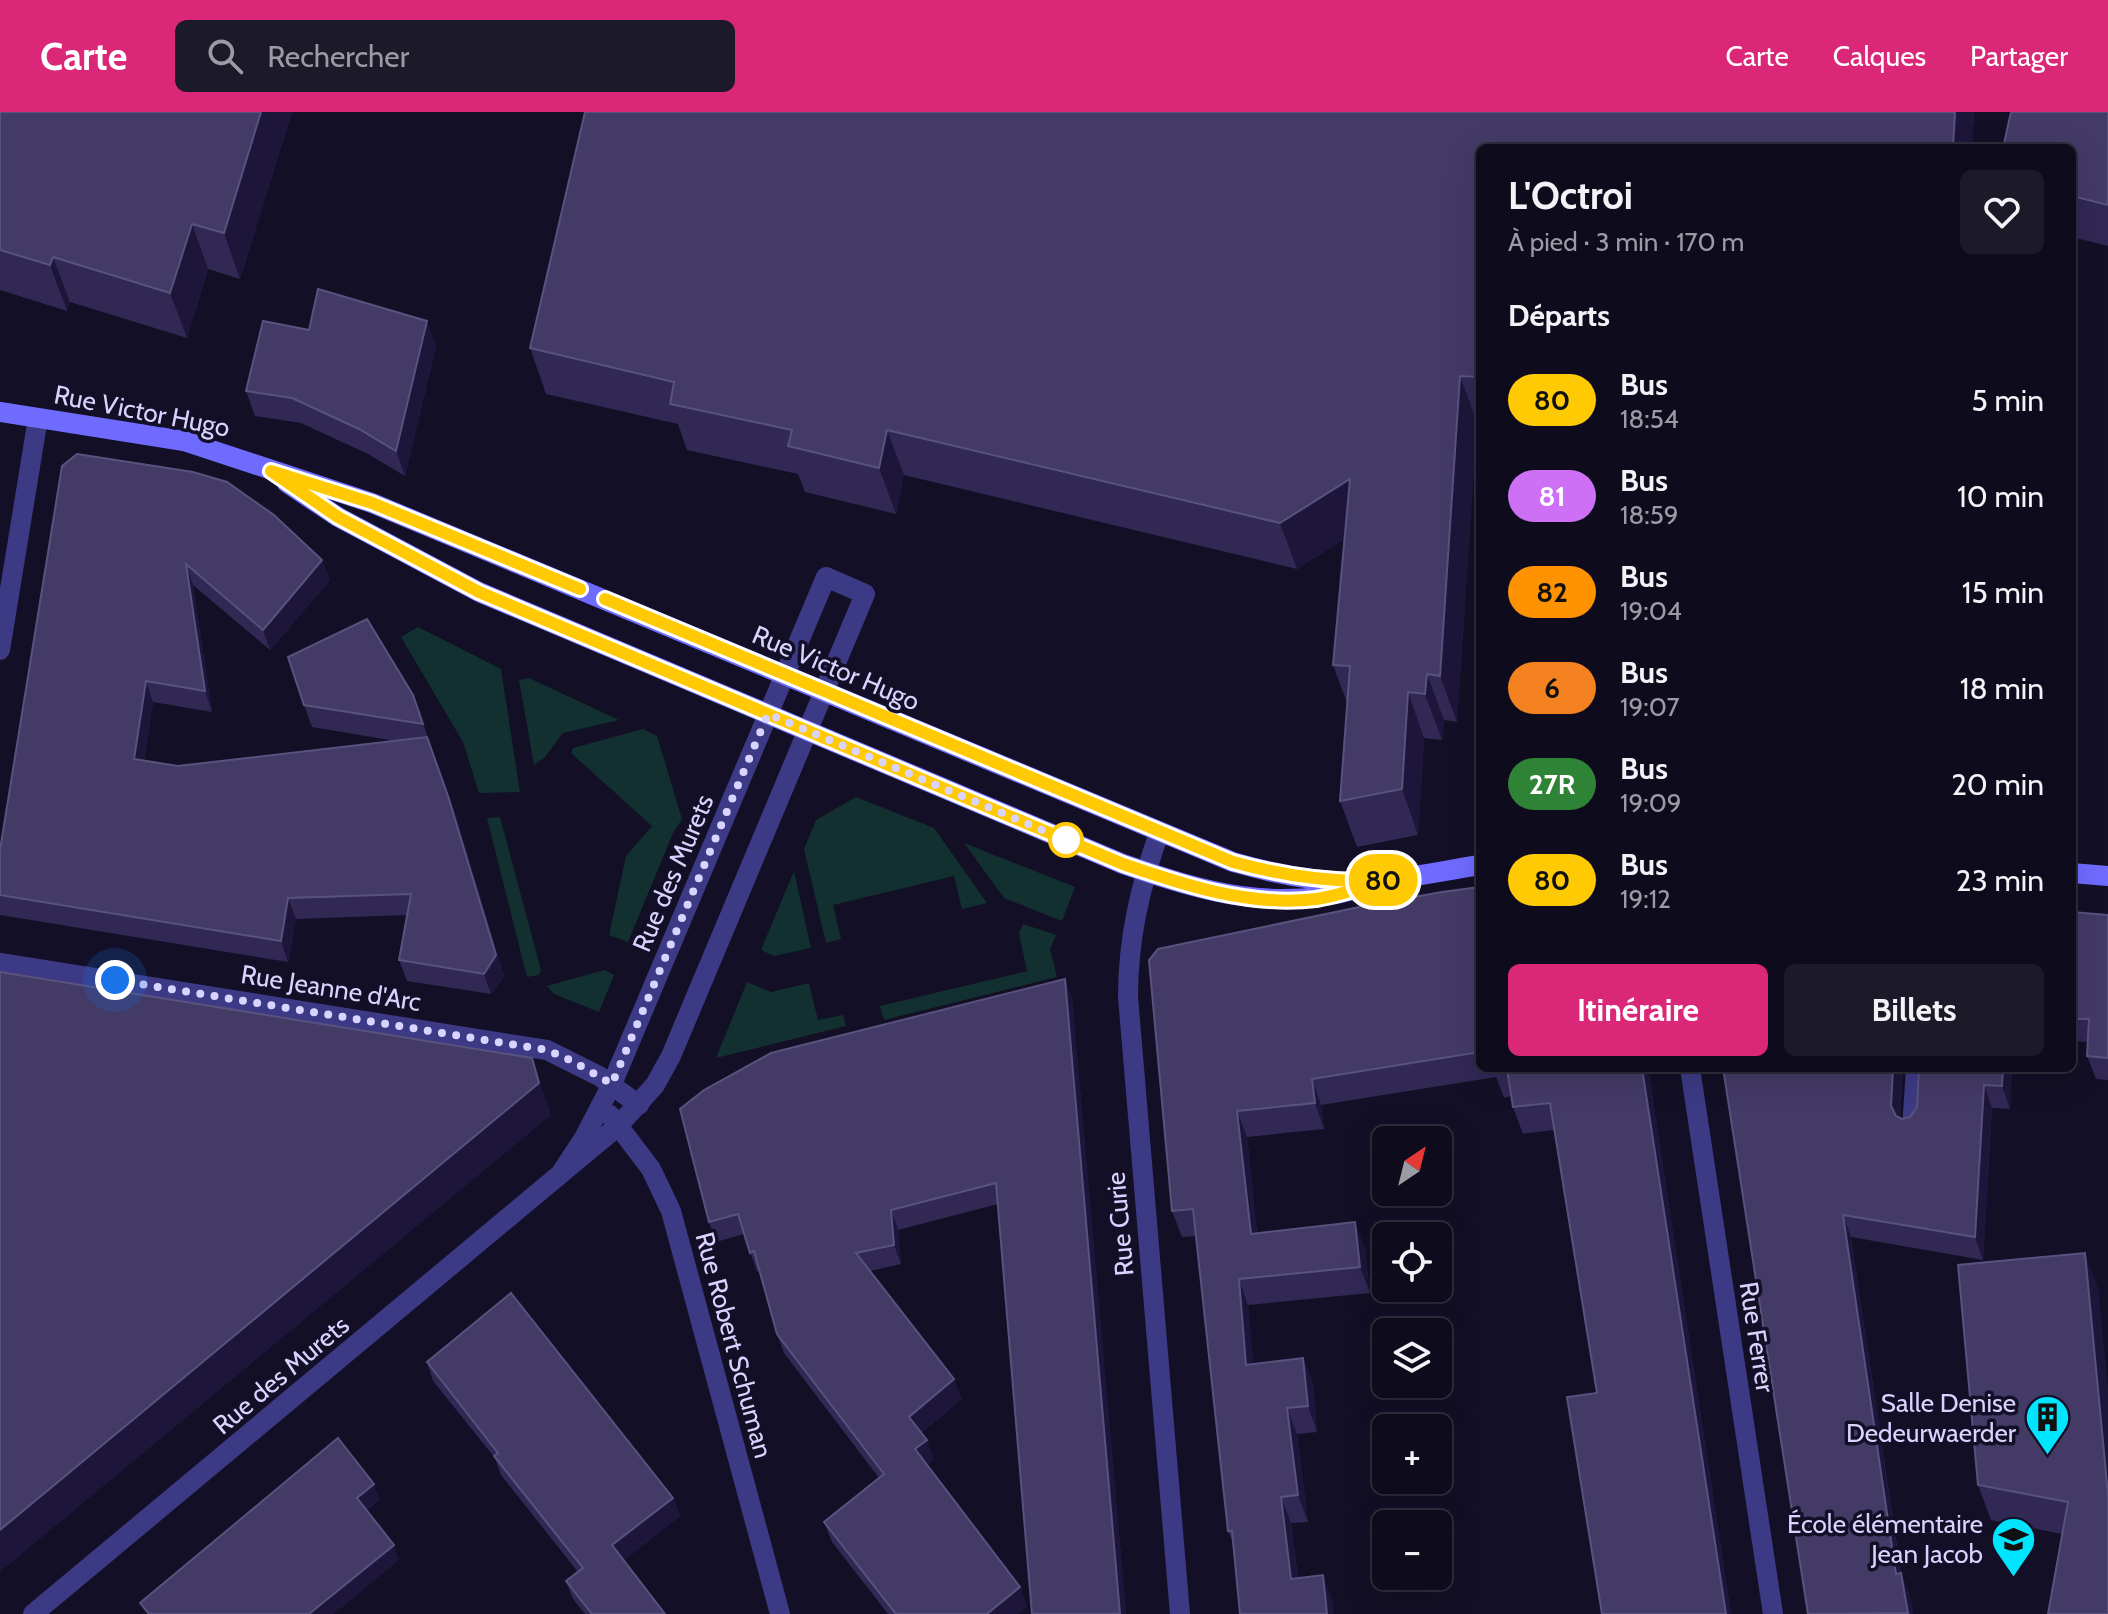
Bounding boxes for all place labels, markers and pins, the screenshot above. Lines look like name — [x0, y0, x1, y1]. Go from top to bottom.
unlabelled marker — [1049, 823, 1083, 857]
place label: Salle Denise Dedeurwaerder — [1846, 1387, 2017, 1449]
building icon: Salle Denise Dedeurwaerder — [2023, 1394, 2071, 1457]
place label: École élémentaire Jean Jacob — [1787, 1508, 1983, 1570]
school or university icon: École élémentaire Jean Jacob — [1990, 1515, 2038, 1578]

